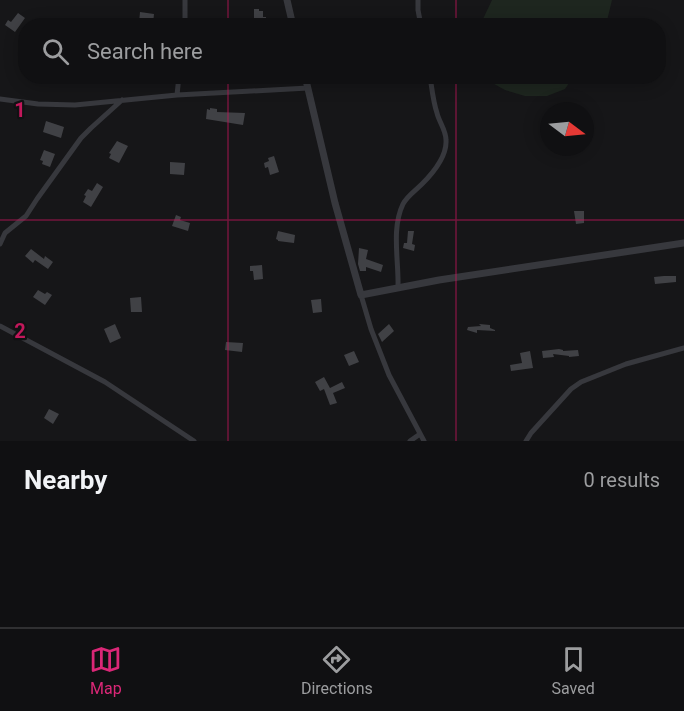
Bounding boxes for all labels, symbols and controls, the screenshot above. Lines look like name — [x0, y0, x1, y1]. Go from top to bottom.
search box — [18, 18, 666, 84]
icon: search — [39, 35, 72, 68]
text: Search here — [87, 39, 203, 64]
text: 1 — [14, 98, 26, 122]
north arrow — [540, 102, 594, 156]
text: 2 — [14, 319, 26, 343]
text: Nearby — [24, 465, 107, 495]
text: 0 results — [584, 468, 660, 492]
tab: Map — [89, 643, 122, 698]
tab: Directions — [301, 643, 373, 698]
tab: Saved — [551, 643, 595, 698]

